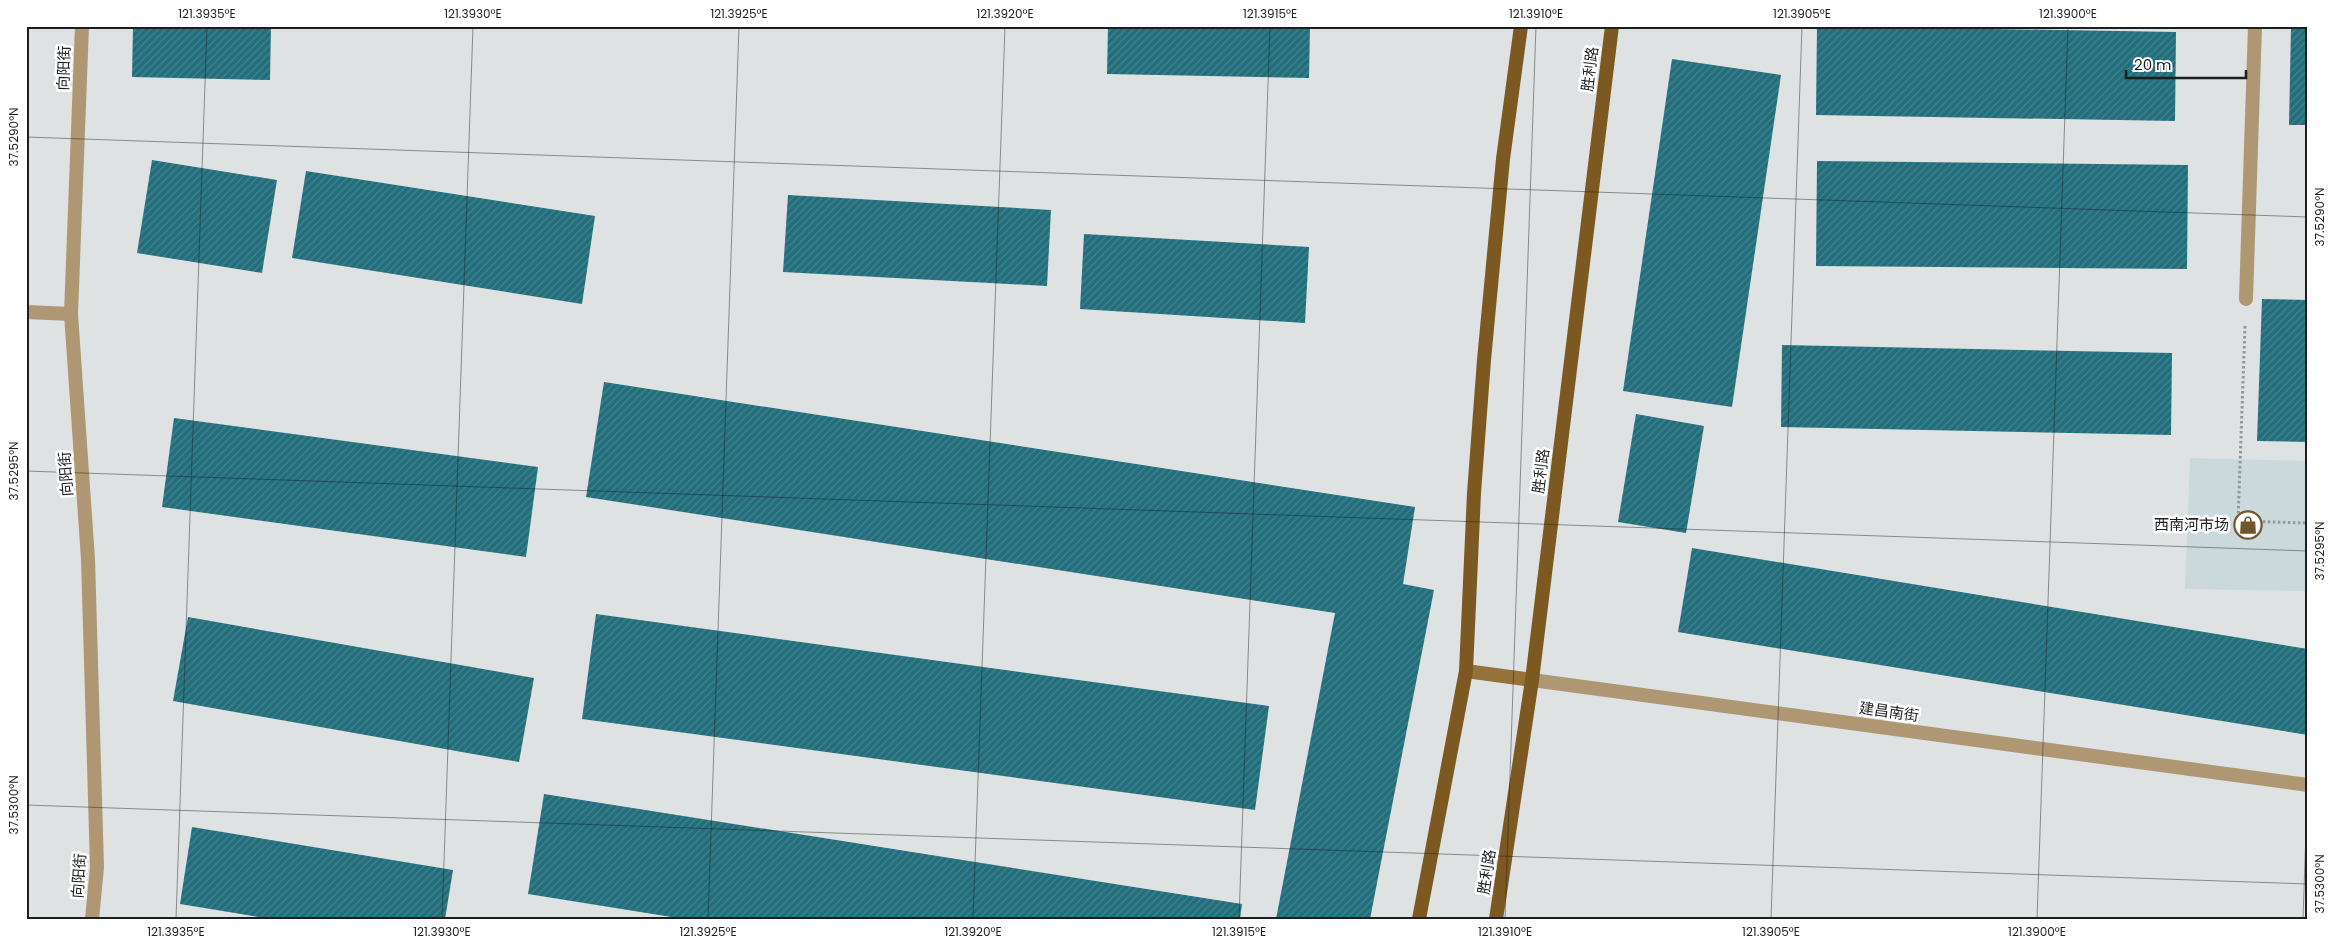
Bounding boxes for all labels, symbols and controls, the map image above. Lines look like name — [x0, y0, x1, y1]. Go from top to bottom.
text: 121.3935°E — [178, 5, 236, 22]
text: 121.3930°E — [444, 5, 502, 22]
text: 121.3925°E — [710, 5, 768, 22]
text: 121.3920°E — [976, 5, 1034, 22]
text: 121.3915°E — [1243, 5, 1297, 22]
text: 121.3910°E — [1509, 5, 1563, 22]
text: 121.3905°E — [1773, 5, 1831, 22]
text: 121.3900°E — [2039, 5, 2097, 22]
street label: 向阳街 — [52, 45, 75, 91]
street label: 胜利路 — [1576, 45, 1603, 93]
scale bar — [2126, 48, 2246, 80]
text: 20 m — [2134, 54, 2172, 75]
text: 37.5290°N — [5, 107, 22, 167]
text: 37.5290°N — [2311, 187, 2328, 247]
text: 37.5295°N — [5, 441, 22, 501]
street label: 胜利路 — [1527, 447, 1554, 495]
street label: 向阳街 — [53, 451, 78, 497]
shop icon: 西南河市场 — [2233, 510, 2263, 540]
place label: 西南河市场 — [2154, 514, 2229, 535]
text: 37.5295°N — [2311, 521, 2328, 581]
street label: 建昌南街 — [1858, 697, 1920, 726]
text: 37.5300°N — [5, 775, 22, 835]
street label: 胜利路 — [1473, 848, 1500, 896]
street label: 向阳街 — [66, 853, 91, 899]
text: 37.5300°N — [2311, 854, 2328, 914]
text: 121.3935°E — [147, 923, 205, 940]
text: 121.3930°E — [413, 923, 471, 940]
text: 121.3925°E — [679, 923, 737, 940]
text: 121.3920°E — [944, 923, 1002, 940]
text: 121.3915°E — [1212, 923, 1266, 940]
text: 121.3910°E — [1478, 923, 1532, 940]
text: 121.3905°E — [1742, 923, 1800, 940]
text: 121.3900°E — [2008, 923, 2066, 940]

